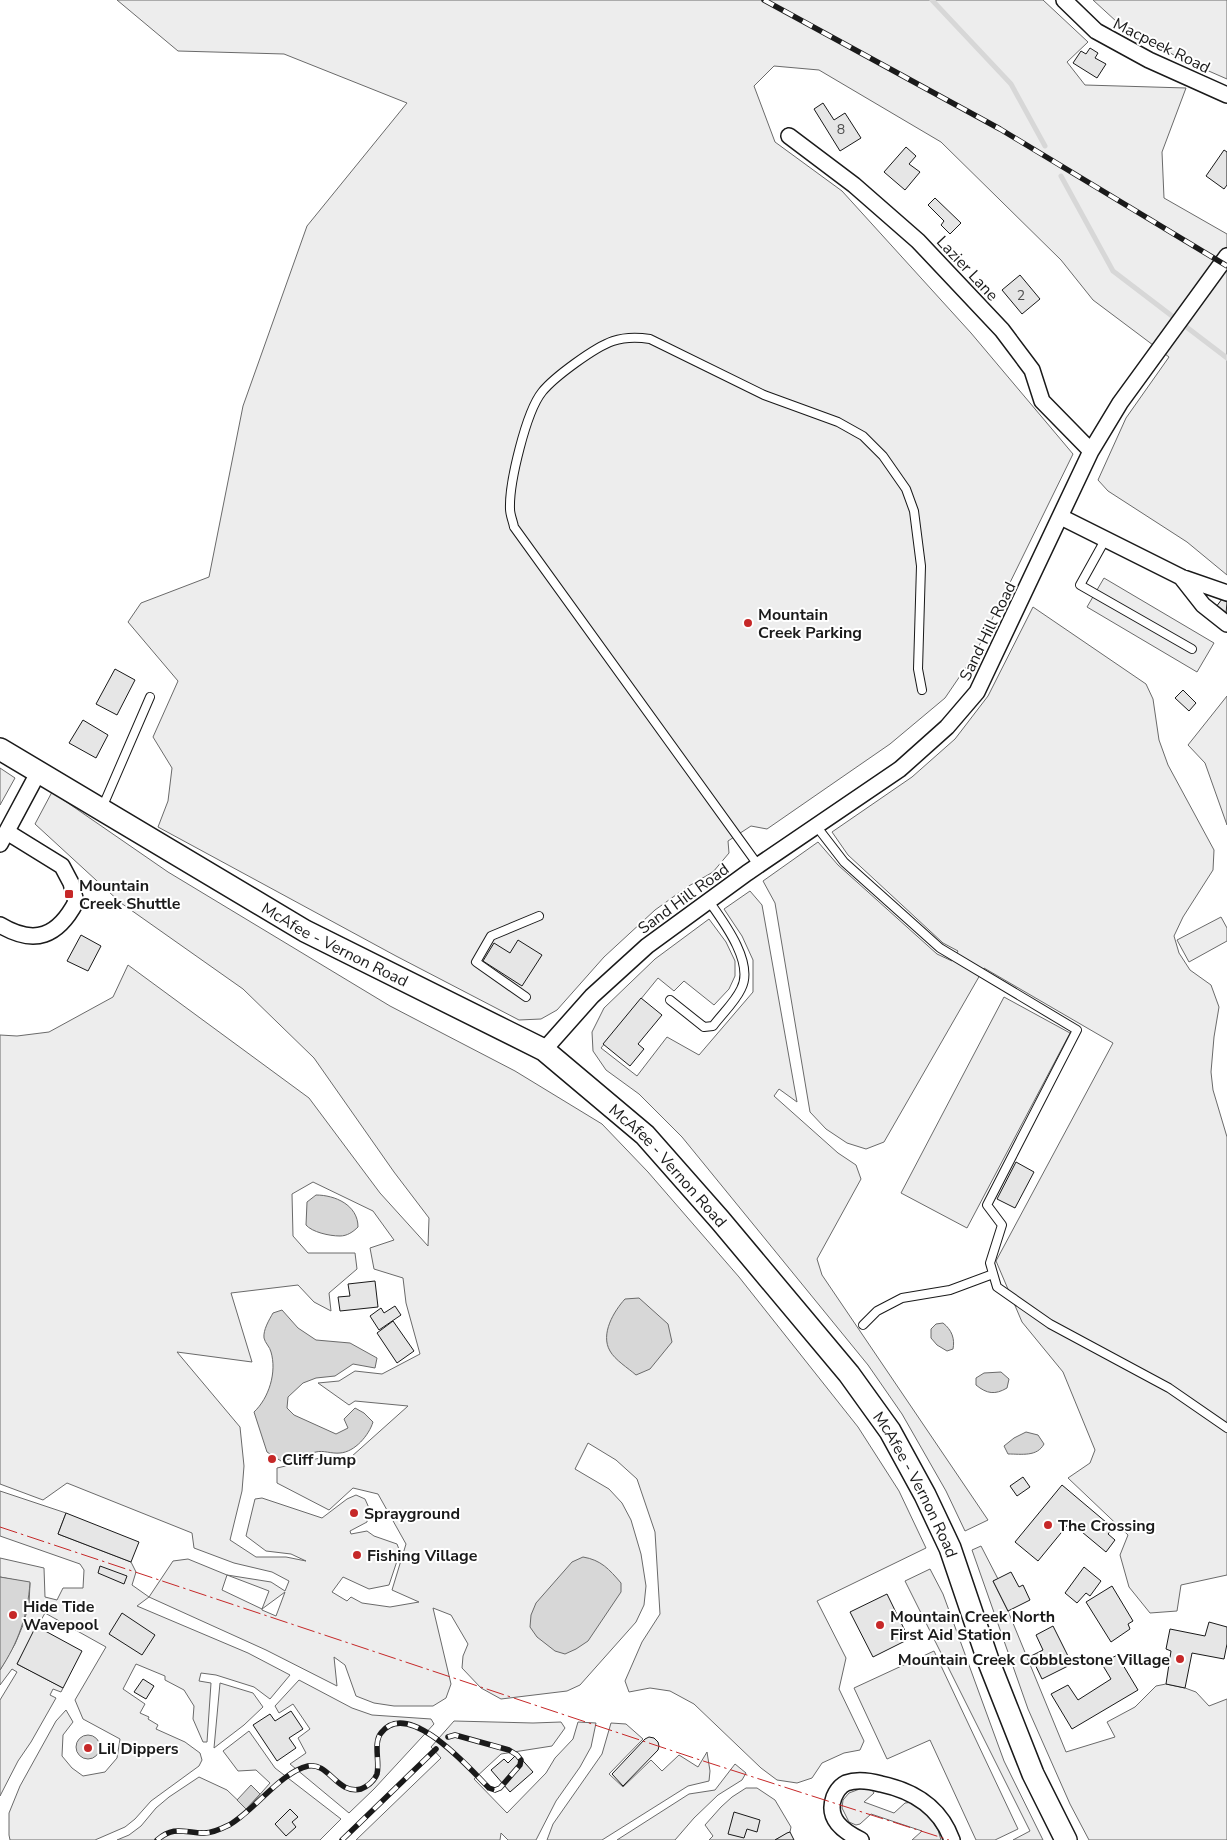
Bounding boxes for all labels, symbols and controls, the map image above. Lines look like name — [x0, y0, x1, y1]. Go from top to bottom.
street label: Macpeek Road — [1109, 13, 1214, 79]
house number: 8 — [837, 120, 845, 139]
street label: Lazier Lane — [931, 231, 1003, 306]
house number: 2 — [1017, 286, 1025, 305]
street label: Sand Hill Road — [954, 578, 1021, 685]
place label: Mountain Creek Parking — [758, 604, 862, 644]
marker: Mountain Creek Parking — [742, 617, 754, 629]
street label: Sand Hill Road — [634, 858, 734, 939]
place label: Mountain Creek Shuttle — [79, 875, 181, 915]
marker: Mountain Creek Shuttle — [63, 888, 75, 900]
street label: McAfee - Vernon Road — [257, 898, 412, 993]
street label: McAfee - Vernon Road — [604, 1099, 731, 1232]
street label: McAfee - Vernon Road — [867, 1407, 962, 1561]
place label: Cliff Jump — [282, 1449, 356, 1471]
marker: Cliff Jump — [266, 1453, 278, 1465]
place label: Sprayground — [364, 1503, 460, 1525]
marker: Sprayground — [348, 1507, 360, 1519]
place label: The Crossing — [1058, 1515, 1155, 1537]
marker: The Crossing — [1042, 1519, 1054, 1531]
place label: Fishing Village — [367, 1545, 478, 1567]
marker: Fishing Village — [351, 1549, 363, 1561]
place label: Hide Tide Wavepool — [23, 1596, 99, 1636]
place label: Mountain Creek North First Aid Station — [890, 1606, 1055, 1646]
marker: Hide Tide Wavepool — [7, 1609, 19, 1621]
marker: Mountain Creek North First Aid Station — [874, 1619, 886, 1631]
place label: Mountain Creek Cobblestone Village — [898, 1649, 1170, 1671]
marker: Mountain Creek Cobblestone Village — [1174, 1653, 1186, 1665]
place label: Lil Dippers — [98, 1738, 179, 1760]
marker: Lil Dippers — [82, 1742, 94, 1754]

